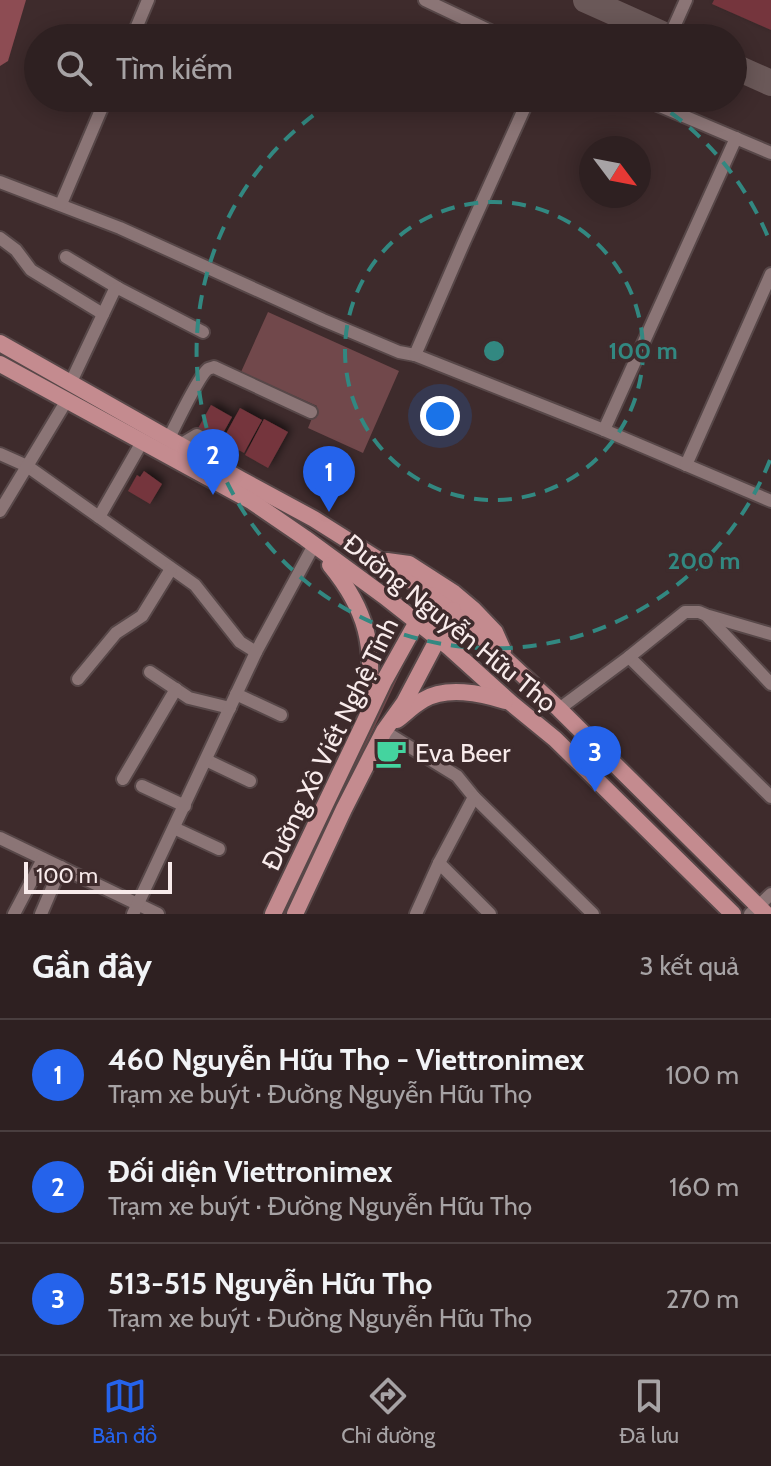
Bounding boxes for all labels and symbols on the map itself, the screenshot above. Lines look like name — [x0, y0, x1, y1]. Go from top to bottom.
north arrow — [579, 136, 651, 208]
text: 100 m — [608, 336, 678, 365]
centre of rings — [480, 337, 508, 365]
your location — [420, 396, 460, 436]
pin: 2 — [187, 429, 239, 495]
pin: 1 — [303, 446, 355, 512]
street label: Đường Nguyễn Hữu Thọ — [337, 527, 563, 719]
text: 200 m — [668, 546, 740, 575]
street label: Đường Xô Viết Nghệ Tĩnh — [255, 612, 405, 876]
pin: 3 — [569, 726, 621, 792]
cafe icon: Eva Beer — [374, 736, 408, 770]
place label: Eva Beer — [415, 737, 511, 769]
scale bar — [24, 858, 172, 894]

